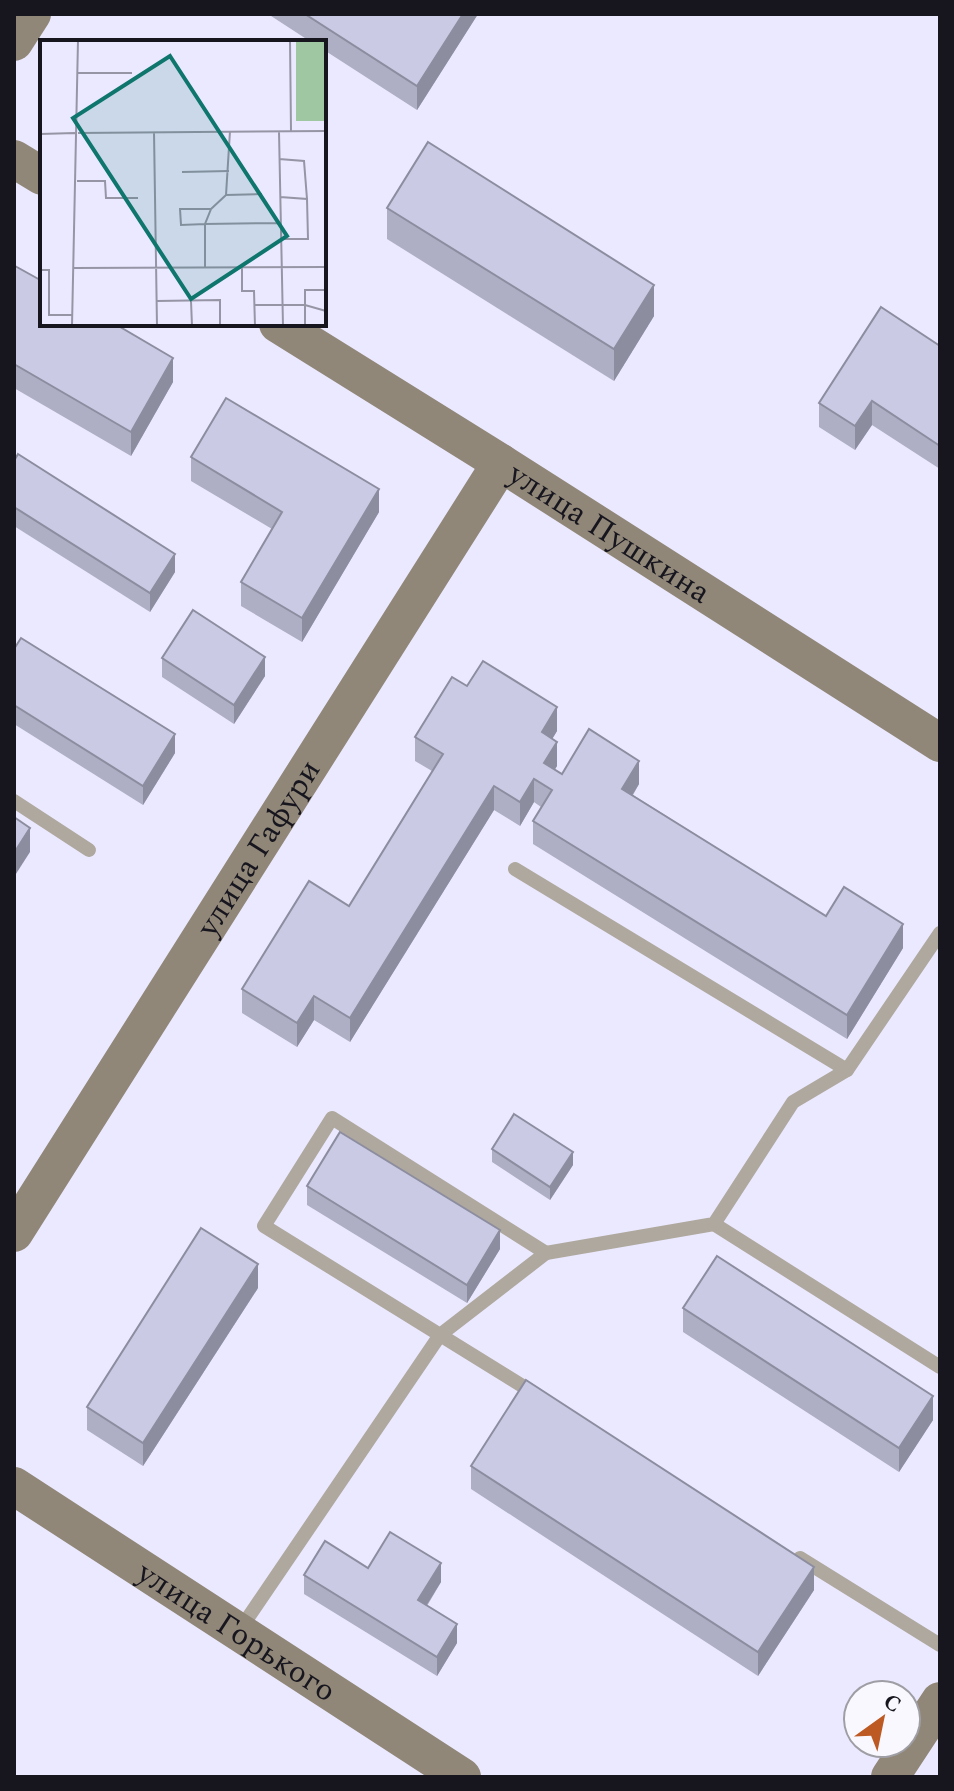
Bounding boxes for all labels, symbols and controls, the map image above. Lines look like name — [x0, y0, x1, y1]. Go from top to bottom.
inset map — [40, 40, 326, 326]
street label: улица Пушкина — [497, 450, 720, 617]
street label: улица Гафури — [184, 750, 334, 948]
street label: улица Горького — [126, 1549, 346, 1715]
north arrow — [842, 1679, 922, 1759]
text: С — [877, 1685, 908, 1722]

